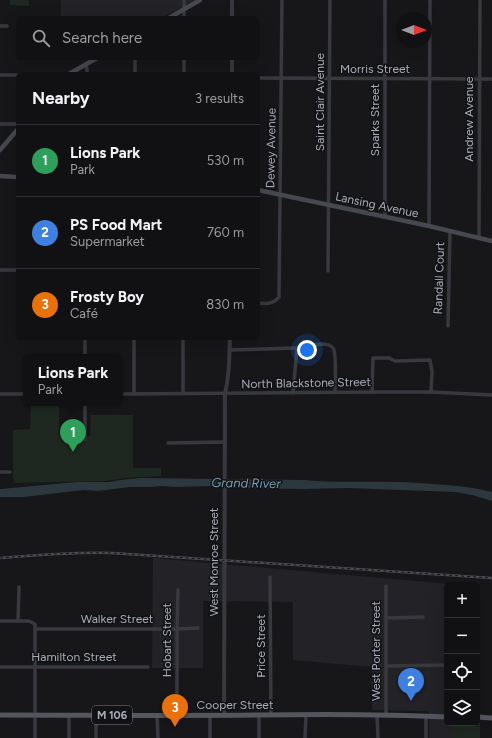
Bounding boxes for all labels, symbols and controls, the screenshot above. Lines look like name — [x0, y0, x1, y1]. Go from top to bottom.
north arrow — [396, 12, 432, 48]
search box — [16, 16, 260, 60]
icon: search — [30, 27, 52, 49]
text: Search here — [62, 29, 142, 47]
street label: Saint Clair Avenue — [313, 52, 327, 151]
street label: Morris Street — [340, 62, 411, 76]
street label: Andrew Avenue — [462, 76, 476, 162]
street label: Sparks Street — [368, 83, 382, 156]
text: Nearby — [32, 88, 90, 108]
text: 3 results — [195, 91, 244, 106]
street label: Dewey Avenue — [263, 107, 279, 188]
text: Lions Park — [70, 144, 140, 162]
text: 1 — [42, 153, 48, 168]
text: 530 m — [207, 153, 244, 168]
text: Park — [70, 162, 95, 177]
street label: Lansing Avenue — [334, 189, 420, 221]
text: PS Food Mart — [70, 216, 162, 234]
text: 2 — [41, 225, 49, 240]
text: 760 m — [207, 225, 244, 240]
text: Supermarket — [70, 234, 145, 249]
street label: Randall Court — [431, 241, 447, 315]
text: Frosty Boy — [70, 288, 144, 306]
text: 3 — [41, 297, 49, 312]
text: 830 m — [206, 297, 244, 312]
text: Café — [70, 306, 98, 321]
your location — [297, 340, 317, 360]
popup — [23, 354, 123, 406]
text: Lions Park — [38, 364, 108, 382]
street label: North Blackstone Street — [241, 375, 371, 391]
text: Park — [38, 382, 63, 397]
pin: 1 — [60, 419, 86, 452]
water label: Grand River — [211, 475, 281, 491]
street label: West Monroe Street — [207, 507, 221, 616]
map controls — [444, 582, 480, 726]
button: + — [444, 582, 480, 618]
street label: West Porter Street — [369, 600, 383, 701]
street label: Hobart Street — [160, 602, 174, 677]
street label: Walker Street — [81, 612, 154, 626]
street label: Price Street — [254, 614, 268, 678]
button: − — [444, 618, 480, 654]
street label: Hamilton Street — [31, 650, 117, 664]
button: locate — [444, 654, 480, 690]
pin: 2 — [398, 668, 424, 701]
button: layers — [444, 690, 480, 726]
pin: 3 — [162, 694, 188, 727]
street label: Cooper Street — [197, 698, 274, 712]
road number: M 106 — [92, 706, 132, 724]

